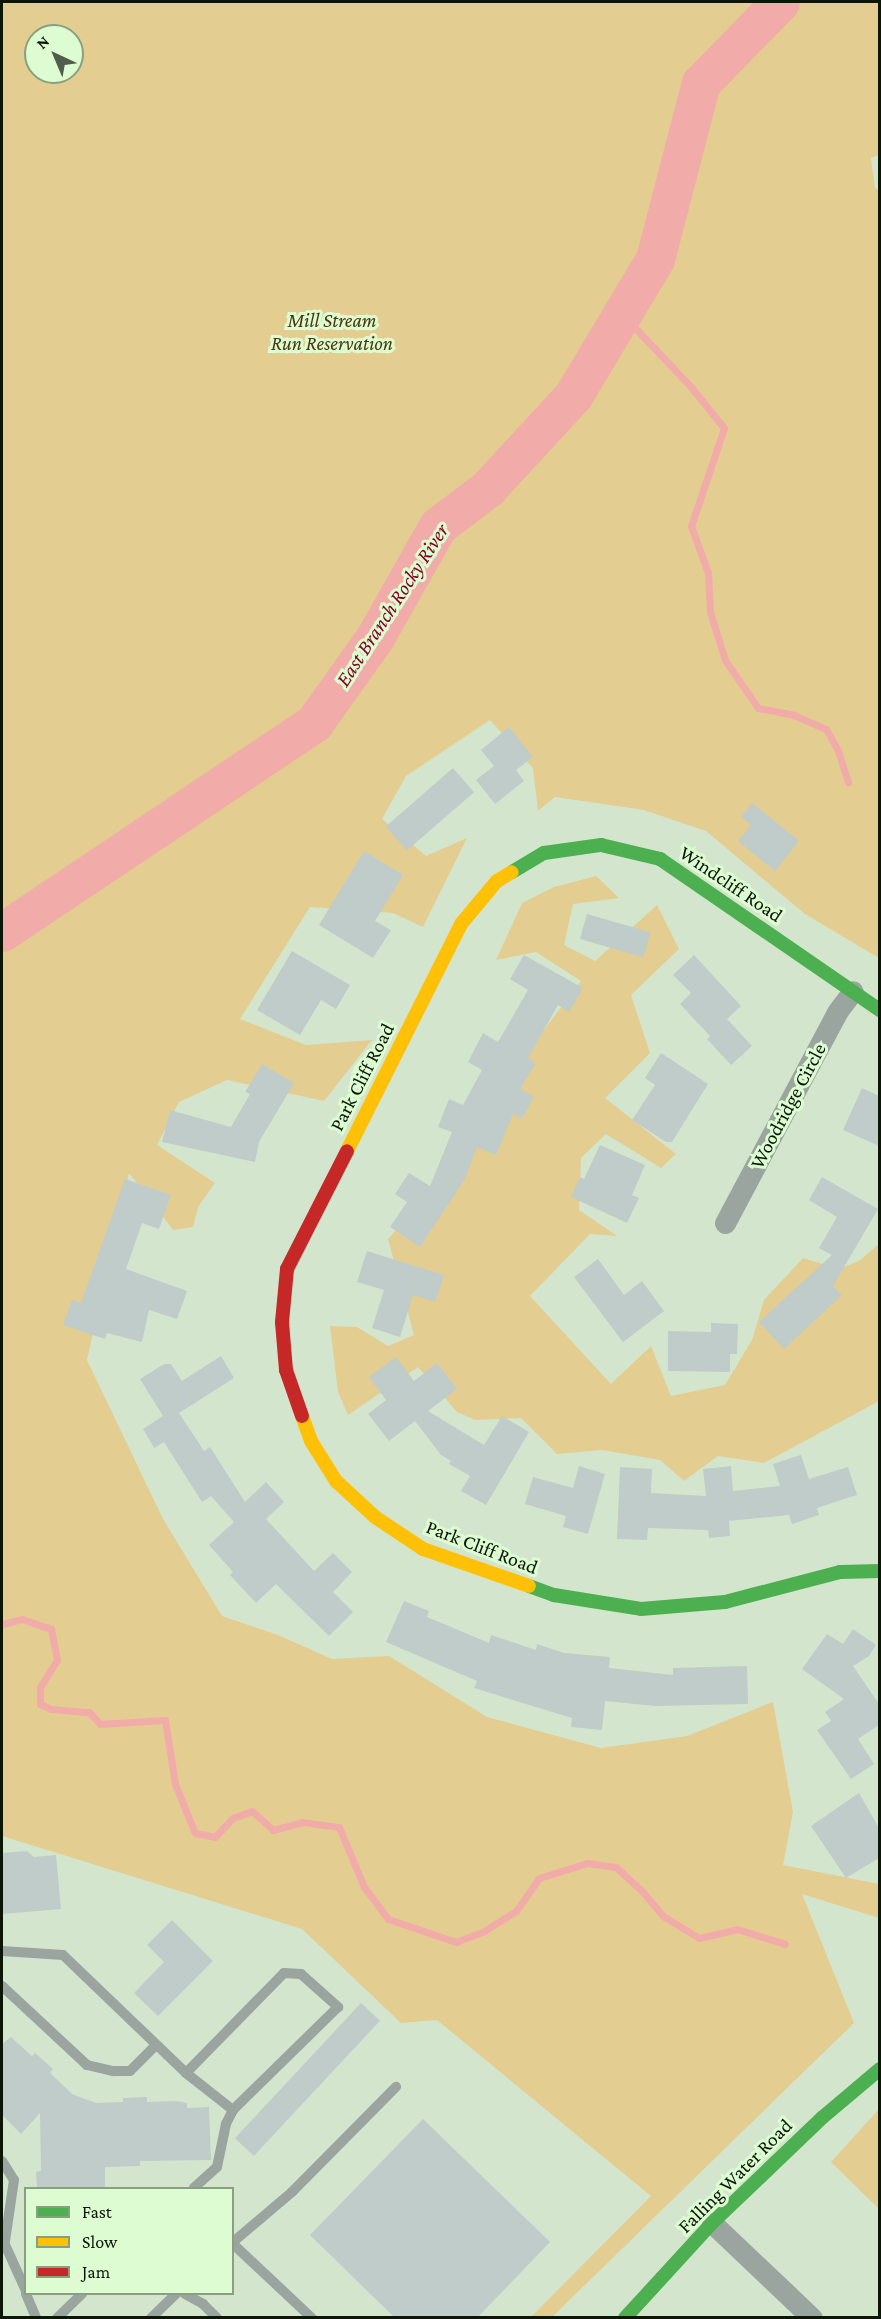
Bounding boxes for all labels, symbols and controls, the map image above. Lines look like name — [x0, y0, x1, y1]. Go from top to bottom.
north arrow — [24, 24, 84, 84]
text: N — [33, 32, 52, 52]
park label: Mill Stream Run Reservation — [271, 309, 393, 356]
water label: East Branch Rocky River — [330, 519, 454, 691]
street label: Windcliff Road — [675, 841, 787, 927]
street label: Park Cliff Road — [325, 1019, 399, 1135]
street label: Woodridge Circle — [745, 1039, 831, 1173]
street label: Park Cliff Road — [423, 1515, 541, 1579]
street label: Falling Water Road — [673, 2114, 797, 2238]
legend — [24, 2187, 234, 2295]
text: Fast — [82, 2202, 112, 2222]
text: Slow — [82, 2232, 117, 2252]
text: Jam — [82, 2262, 110, 2282]

